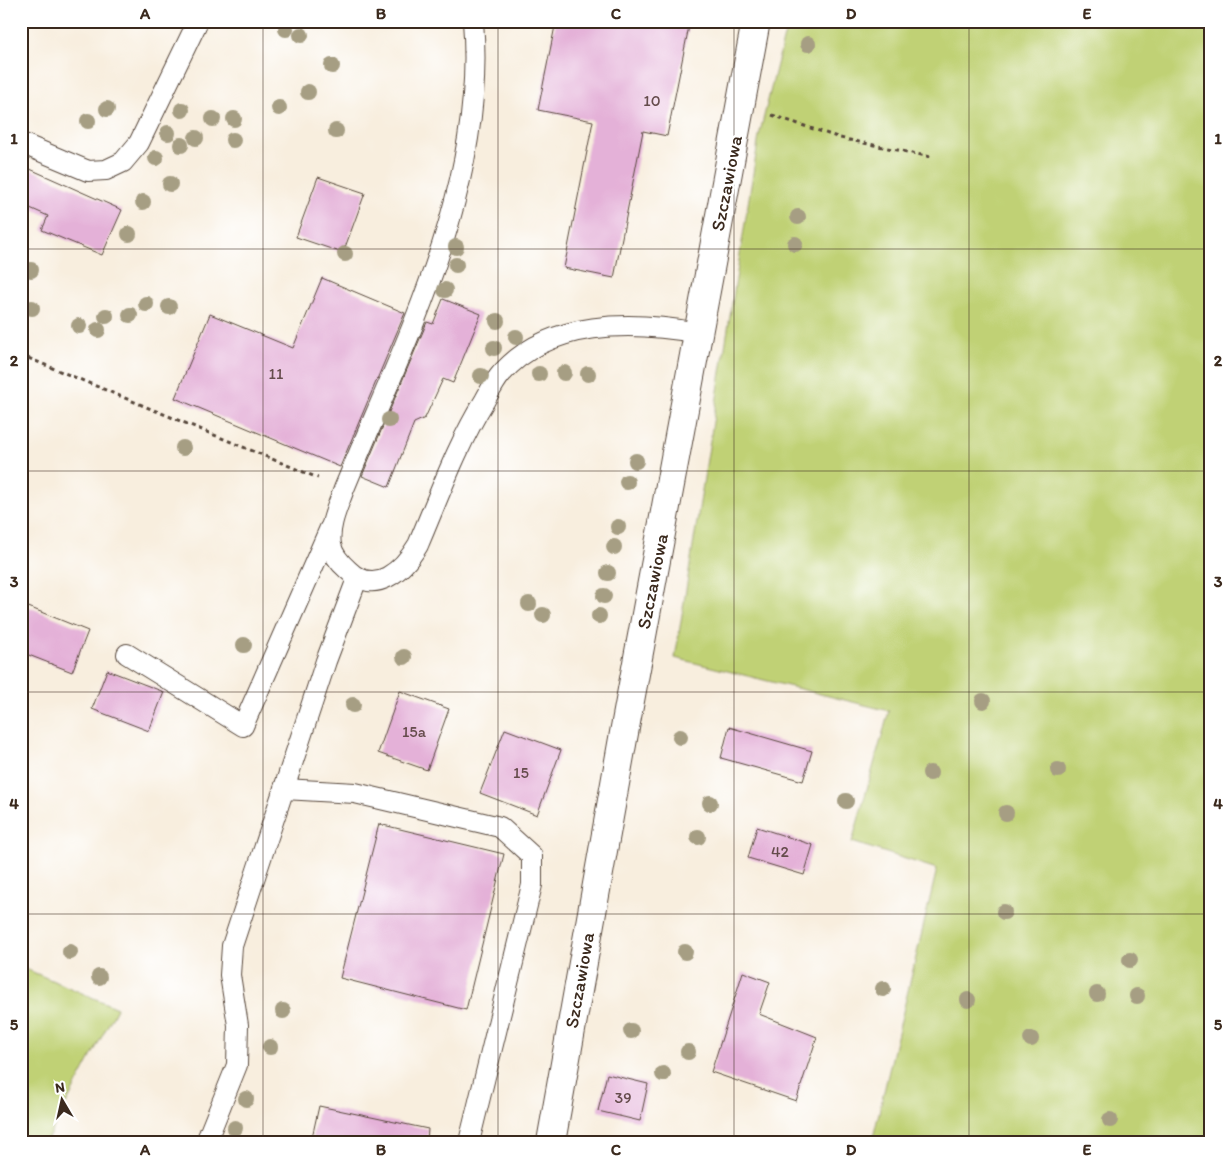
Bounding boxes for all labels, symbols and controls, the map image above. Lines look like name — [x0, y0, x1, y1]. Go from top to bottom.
text: A — [139, 4, 151, 23]
text: B — [376, 4, 387, 23]
text: C — [611, 4, 622, 23]
text: D — [846, 4, 857, 23]
text: E — [1083, 4, 1092, 23]
house number: 10 — [643, 91, 661, 110]
text: 1 — [10, 129, 18, 148]
text: 1 — [1214, 129, 1222, 148]
street label: Szczawiowa — [706, 133, 747, 233]
text: 2 — [10, 351, 19, 370]
text: 2 — [1214, 351, 1223, 370]
house number: 11 — [269, 364, 284, 383]
street label: Szczawiowa — [632, 531, 673, 631]
text: 3 — [10, 572, 19, 591]
text: 3 — [1214, 572, 1223, 591]
house number: 15a — [402, 722, 427, 741]
house number: 15 — [513, 763, 529, 782]
text: 4 — [9, 794, 19, 813]
text: 4 — [1213, 794, 1223, 813]
house number: 42 — [771, 842, 790, 861]
street label: Szczawiowa — [560, 930, 599, 1030]
text: 5 — [10, 1015, 19, 1034]
text: 5 — [1214, 1015, 1223, 1034]
north arrow — [38, 1076, 88, 1126]
text: N — [54, 1079, 66, 1097]
house number: 39 — [614, 1088, 632, 1107]
text: A — [139, 1140, 151, 1159]
text: B — [376, 1140, 387, 1159]
text: C — [611, 1140, 622, 1159]
text: D — [846, 1140, 857, 1159]
text: E — [1083, 1140, 1092, 1159]

